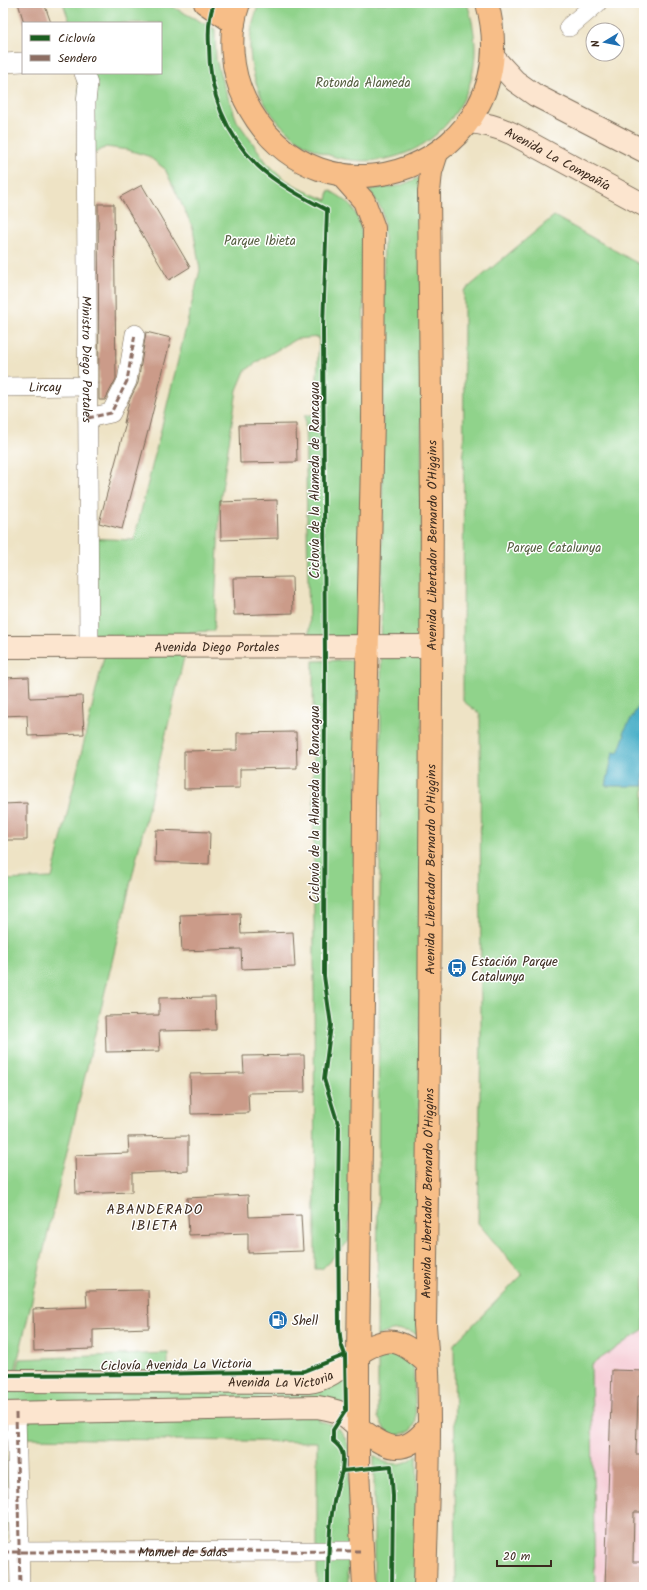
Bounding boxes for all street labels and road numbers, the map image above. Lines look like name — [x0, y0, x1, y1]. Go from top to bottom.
street label: Avenida La Compañía — [501, 122, 614, 197]
street label: Ministro Diego Portales — [75, 296, 97, 423]
street label: Lircay — [29, 377, 62, 399]
street label: Ciclovía de la Alameda de Rancagua — [305, 381, 326, 579]
street label: Avenida Libertador Bernardo O'Higgins — [422, 439, 444, 651]
street label: Avenida Diego Portales — [155, 637, 280, 659]
street label: Ciclovía de la Alameda de Rancagua — [305, 705, 326, 903]
street label: Avenida Libertador Bernardo O'Higgins — [420, 763, 443, 975]
street label: Avenida Libertador Bernardo O'Higgins — [416, 1087, 441, 1299]
street label: Ciclovía Avenida La Victoria — [100, 1354, 252, 1377]
street label: Avenida La Victoria — [228, 1366, 338, 1394]
street label: Manuel de Salas — [138, 1542, 228, 1564]

